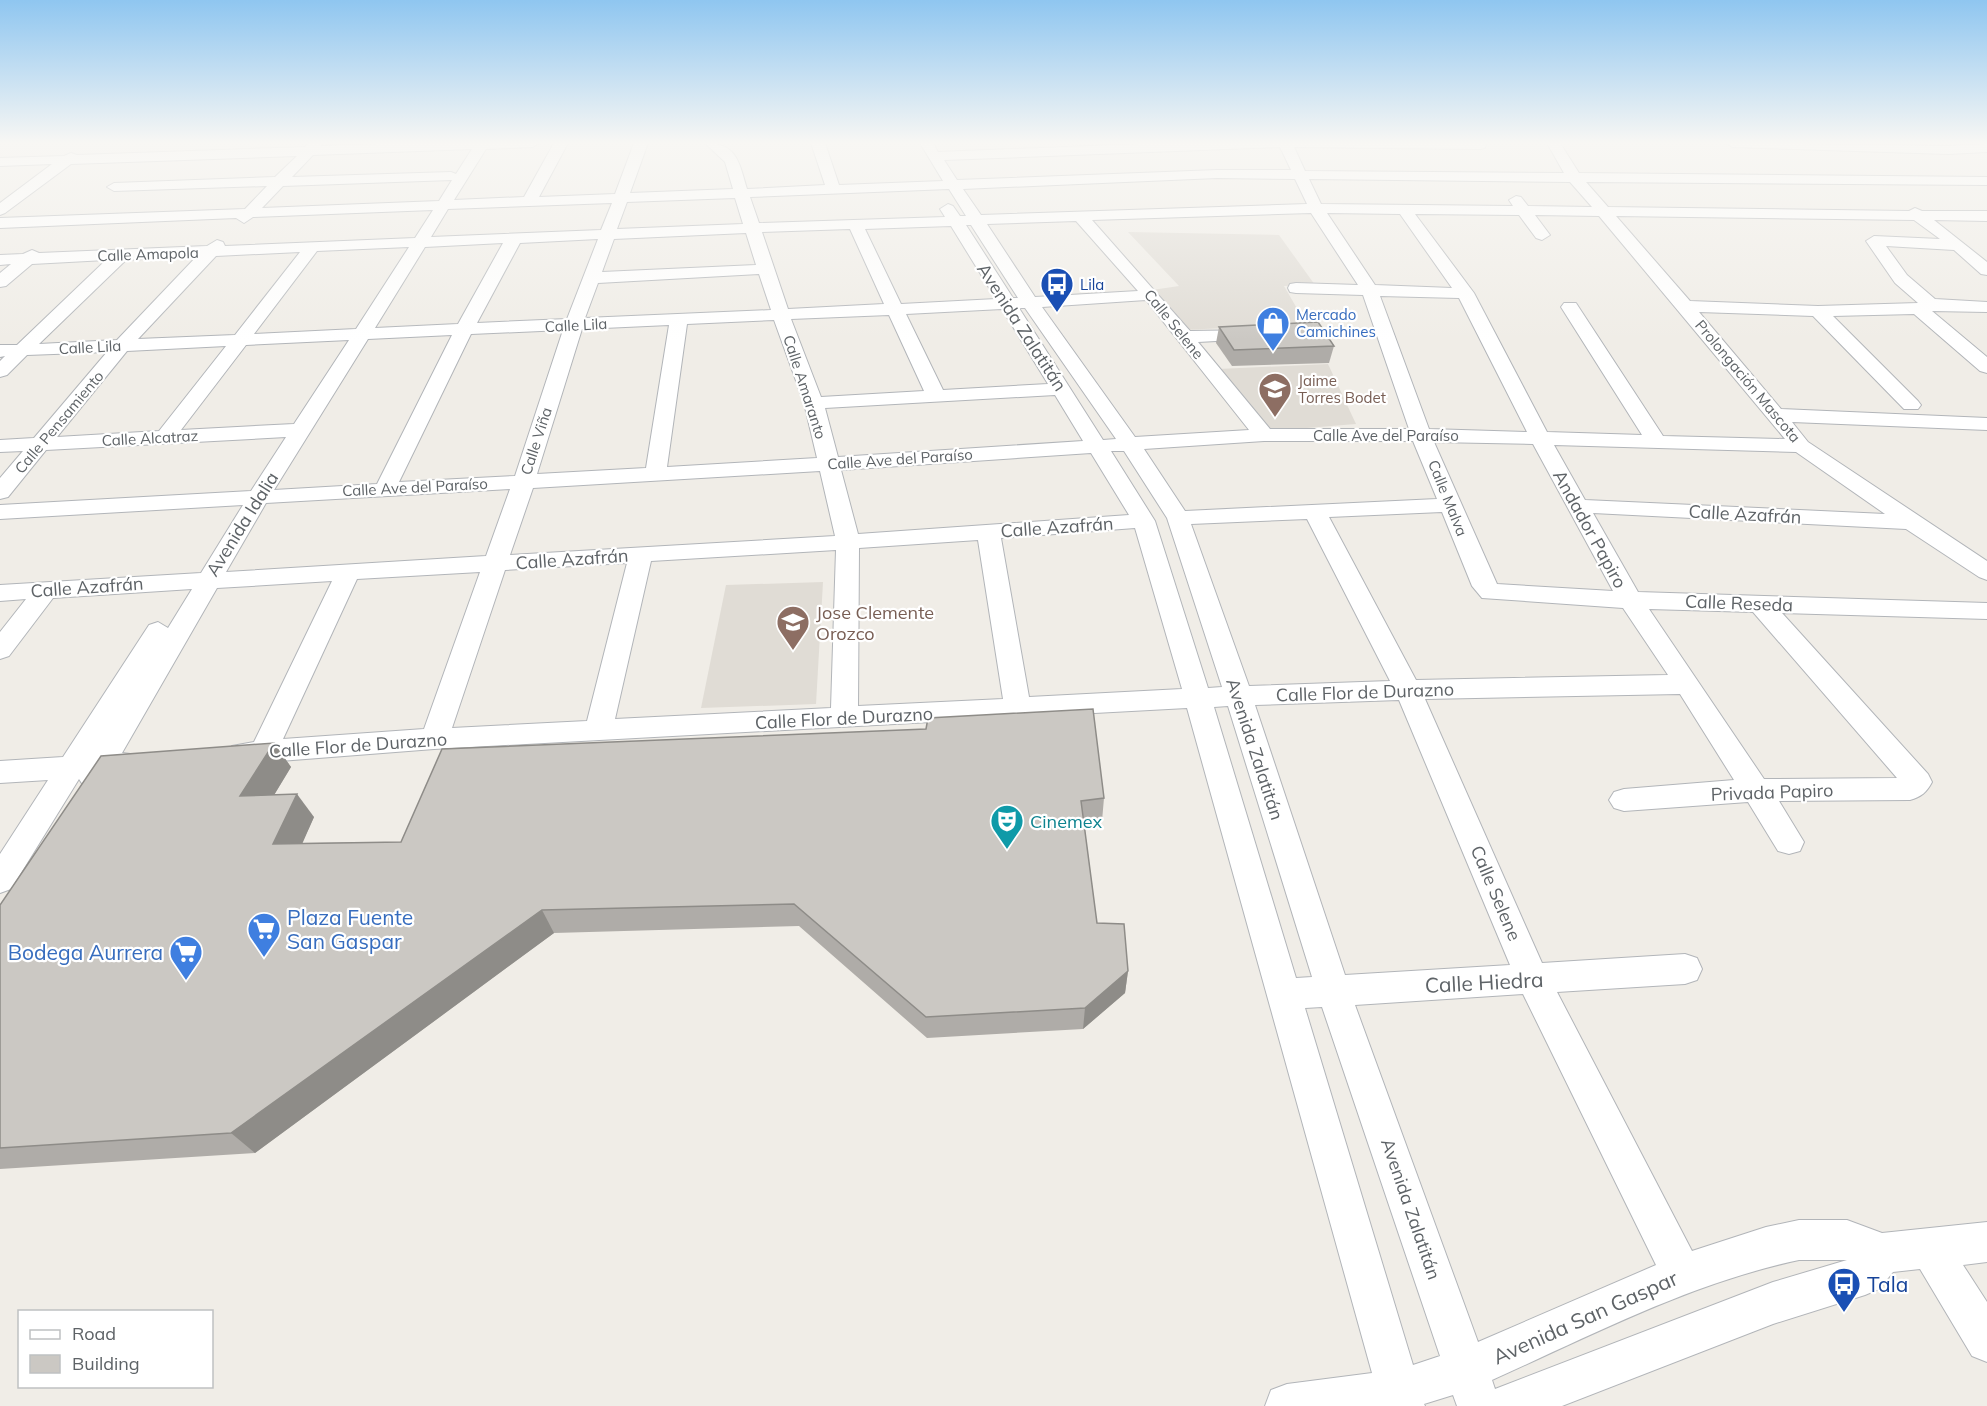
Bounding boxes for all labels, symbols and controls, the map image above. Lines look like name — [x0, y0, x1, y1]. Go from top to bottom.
street label: Calle Amapola — [97, 243, 199, 265]
street label: Avenida Zalatitán — [972, 259, 1072, 395]
bus stop icon: Lila — [1039, 266, 1075, 313]
place label: Lila — [1080, 275, 1104, 294]
street label: Calle Selene — [1140, 285, 1208, 363]
shop icon: Mercado Camichines — [1255, 305, 1291, 352]
place label: Mercado Camichines — [1296, 305, 1376, 341]
street label: Calle Lila — [544, 314, 608, 336]
street label: Prolongación Mascota — [1691, 316, 1805, 446]
street label: Calle Amaranto — [779, 333, 831, 441]
street label: Calle Lila — [58, 336, 122, 358]
street label: Calle Pensamiento — [10, 367, 108, 477]
school or university icon: Jaime Torres Bodet — [1257, 371, 1293, 418]
place label: Jaime Torres Bodet — [1298, 371, 1386, 407]
street label: Calle Viña — [516, 405, 556, 477]
street label: Calle Alcatraz — [101, 426, 199, 450]
street label: Calle Ave del Paraíso — [1313, 426, 1459, 445]
street label: Calle Ave del Paraíso — [827, 444, 973, 474]
street label: Calle Malva — [1424, 457, 1472, 539]
street label: Andador Papiro — [1548, 466, 1632, 592]
street label: Avenida Idalia — [201, 468, 283, 580]
street label: Calle Ave del Paraíso — [342, 474, 488, 500]
street label: Calle Azafrán — [1688, 500, 1802, 528]
street label: Calle Azafrán — [1000, 512, 1114, 542]
street label: Calle Azafrán — [515, 544, 629, 574]
street label: Calle Azafrán — [30, 572, 144, 602]
street label: Calle Reseda — [1685, 590, 1793, 616]
place label: Jose Clemente Orozco — [816, 601, 934, 645]
school or university icon: Jose Clemente Orozco — [775, 604, 811, 651]
street label: Avenida Zalatitán — [1221, 675, 1289, 823]
street label: Calle Flor de Durazno — [1275, 677, 1455, 707]
street label: Calle Flor de Durazno — [754, 702, 934, 734]
street label: Calle Flor de Durazno — [268, 727, 448, 763]
street label: Privada Papiro — [1710, 778, 1834, 806]
theatre icon: Cinemex — [989, 803, 1025, 850]
place label: Cinemex — [1030, 810, 1102, 833]
street label: Calle Selene — [1466, 842, 1526, 944]
place label: Plaza Fuente San Gaspar — [287, 904, 413, 954]
supermarket icon: Plaza Fuente San Gaspar — [246, 911, 282, 958]
supermarket icon: Bodega Aurrera — [168, 934, 204, 981]
place label: Bodega Aurrera — [8, 939, 163, 965]
street label: Calle Hiedra — [1424, 966, 1544, 998]
street label: Avenida Zalatitán — [1376, 1135, 1446, 1283]
street label: Avenida San Gaspar — [1488, 1264, 1682, 1370]
bus stop icon: Tala — [1826, 1266, 1862, 1313]
place label: Tala — [1867, 1271, 1908, 1297]
legend — [18, 1310, 213, 1388]
text: Road — [72, 1322, 116, 1345]
text: Building — [72, 1352, 140, 1375]

